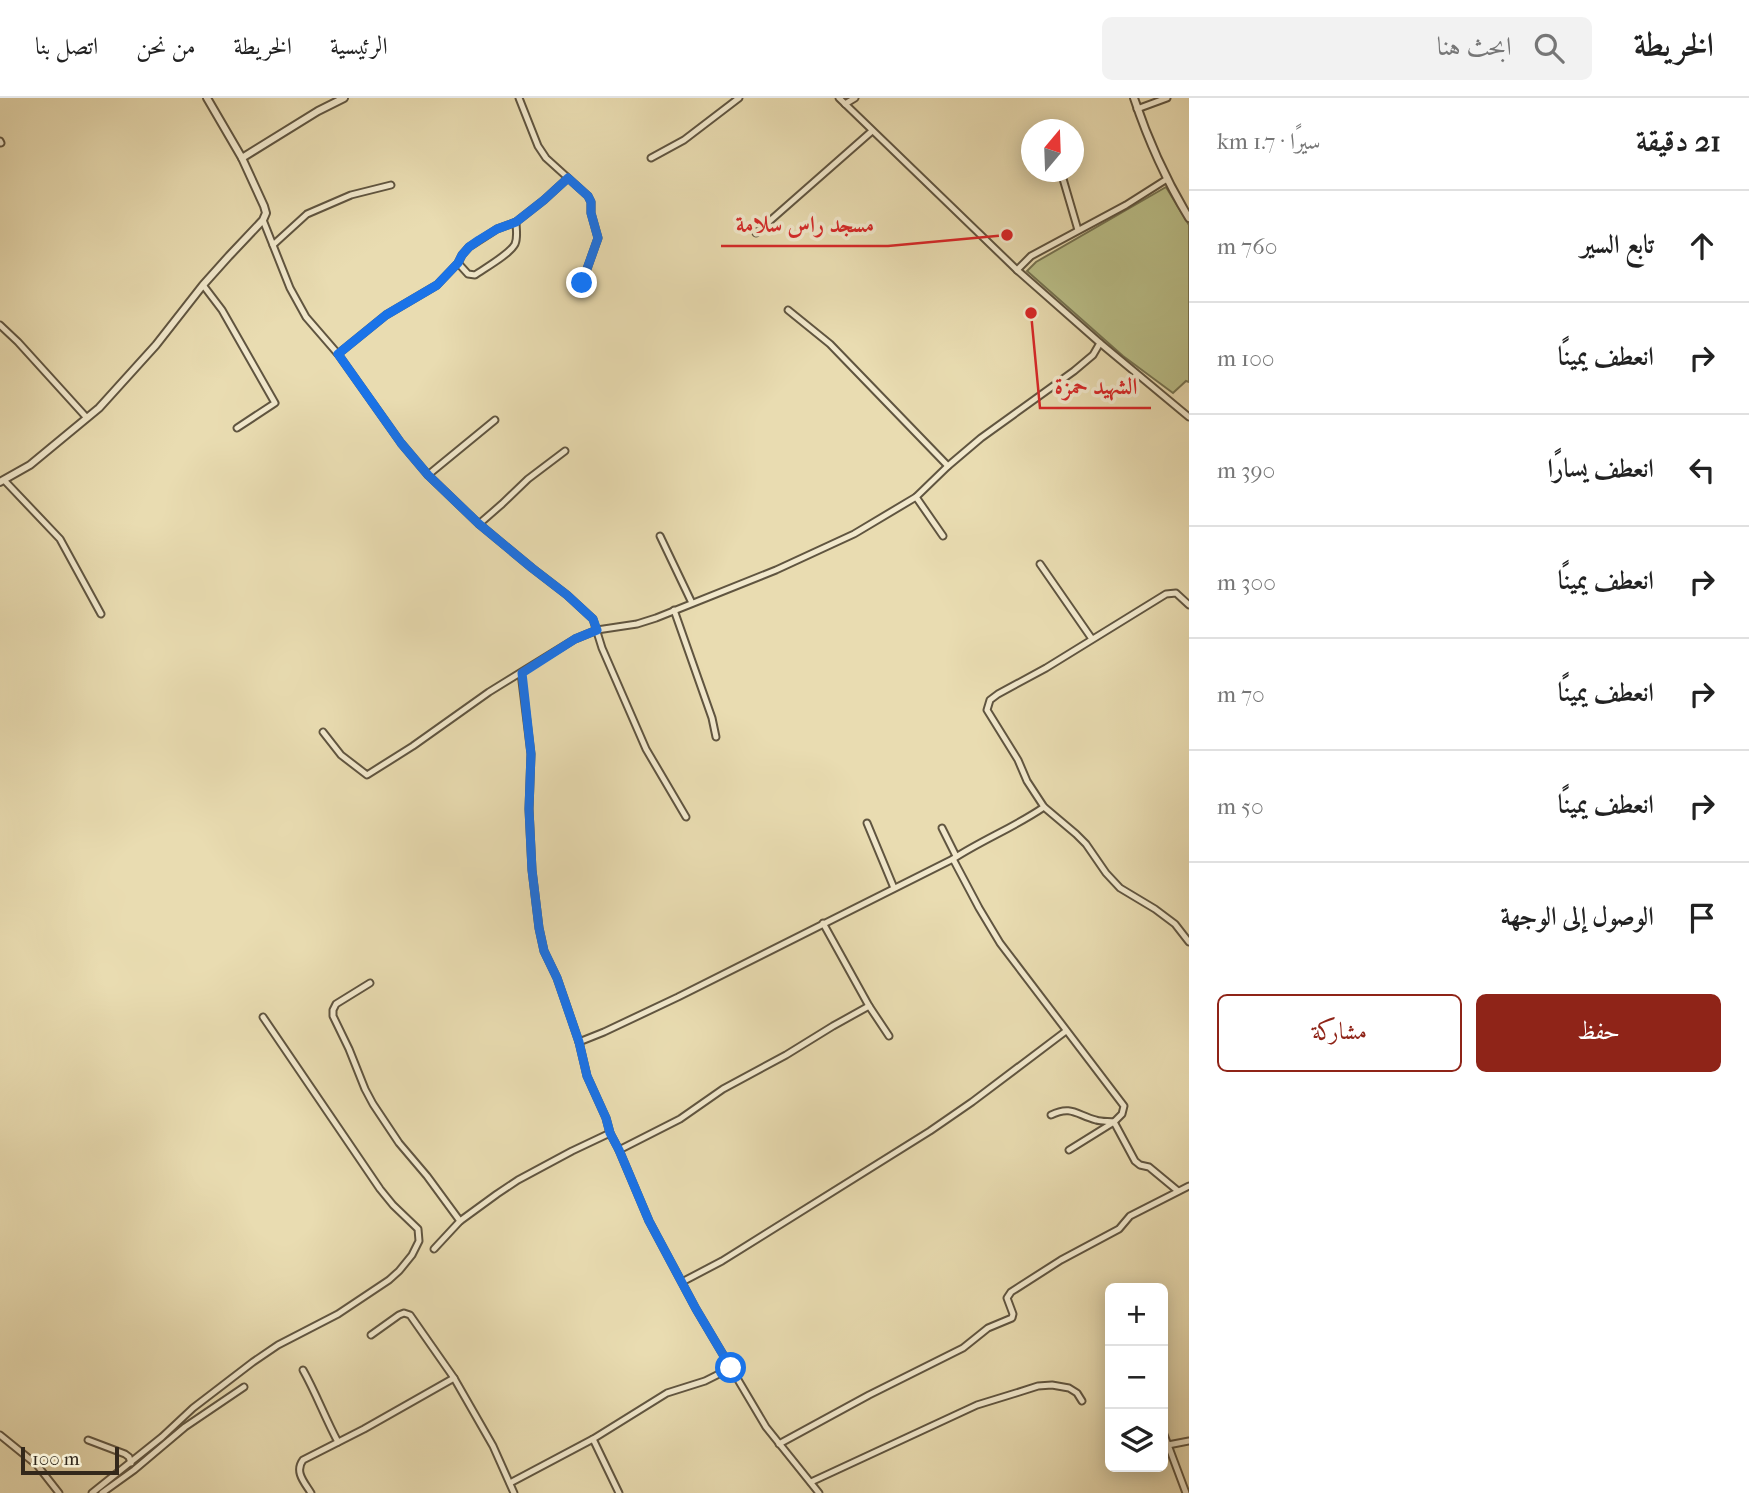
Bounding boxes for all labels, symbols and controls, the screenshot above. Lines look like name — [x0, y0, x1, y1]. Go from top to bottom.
search box — [1102, 17, 1592, 80]
text: الخريطة — [1634, 26, 1714, 65]
icon: search — [1530, 29, 1568, 67]
text: ابحث هنا — [1437, 31, 1512, 62]
text: اتصل بنا — [35, 32, 98, 60]
text: من نحن — [136, 32, 196, 60]
text: الخريطة — [234, 32, 292, 60]
text: الرئيسية — [330, 32, 388, 60]
north arrow — [1021, 119, 1084, 182]
text: 21 دقيقة — [1636, 124, 1721, 159]
text: سيرًا · 1.7 km — [1217, 128, 1321, 155]
callout: مسجد راس سلامة — [721, 202, 888, 246]
text: مسجد راس سلامة — [736, 211, 874, 238]
icon: ahead — [1683, 227, 1721, 265]
text: تابع السير — [1581, 229, 1654, 260]
text: 760 m — [1217, 233, 1277, 260]
route end — [566, 267, 597, 298]
icon: right — [1683, 339, 1721, 377]
text: انعطف يمينًا — [1558, 341, 1654, 372]
text: 100 m — [1217, 345, 1275, 372]
callout: الشهيد حمزة — [1040, 364, 1151, 408]
text: الشهيد حمزة — [1055, 373, 1137, 401]
icon: left — [1683, 451, 1721, 489]
text: انعطف يسارًا — [1547, 453, 1654, 484]
text: 390 m — [1217, 457, 1275, 484]
icon: right — [1683, 563, 1721, 601]
text: انعطف يمينًا — [1558, 565, 1654, 596]
text: 300 m — [1217, 569, 1276, 596]
icon: right — [1683, 675, 1721, 713]
text: انعطف يمينًا — [1558, 677, 1654, 708]
text: 70 m — [1217, 681, 1265, 708]
icon: right — [1683, 787, 1721, 825]
text: انعطف يمينًا — [1558, 789, 1654, 820]
text: 50 m — [1217, 793, 1264, 820]
icon: arrive — [1683, 899, 1721, 937]
text: الوصول إلى الوجهة — [1500, 901, 1654, 932]
button: مشاركة — [1217, 994, 1462, 1072]
button: حفظ — [1476, 994, 1721, 1072]
map controls — [1105, 1283, 1168, 1472]
button: + — [1105, 1283, 1168, 1346]
button: − — [1105, 1346, 1168, 1409]
route start — [715, 1352, 746, 1383]
button: layers — [1105, 1409, 1168, 1472]
scale bar — [21, 1444, 119, 1476]
text: 100 m — [32, 1448, 80, 1470]

